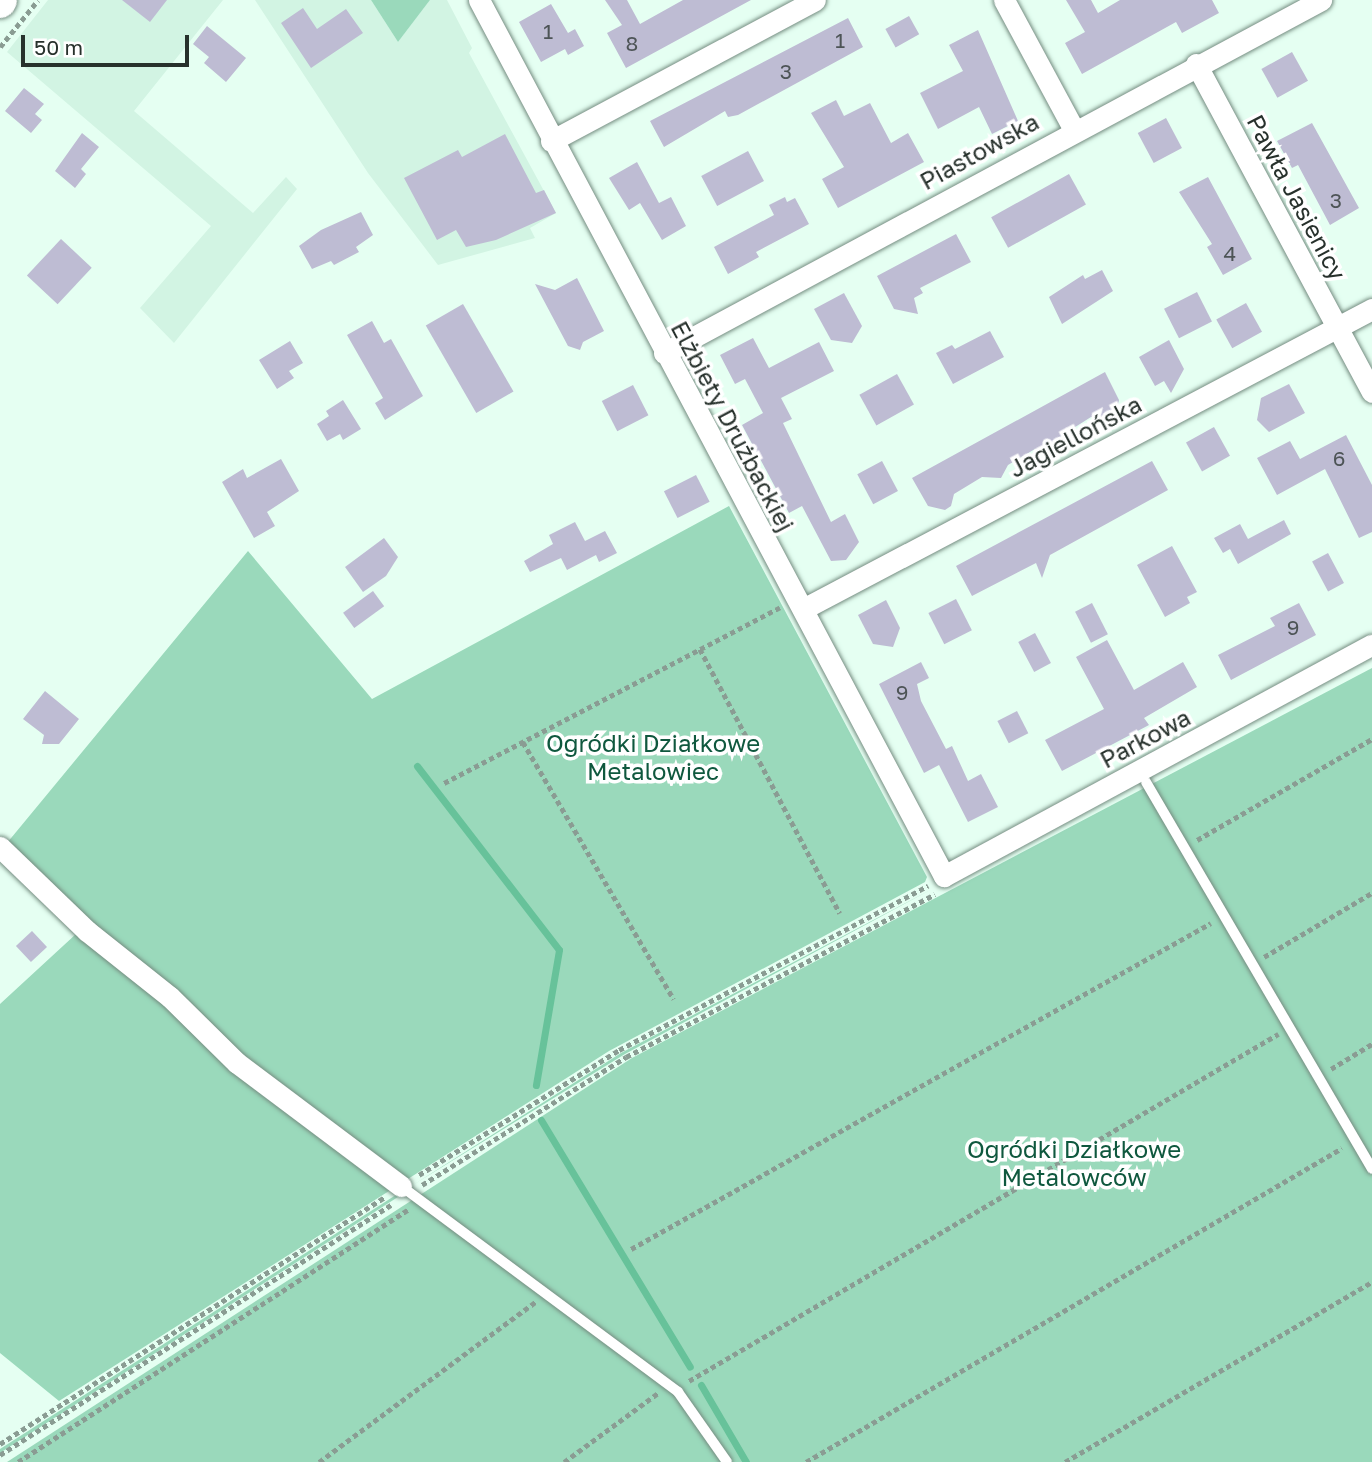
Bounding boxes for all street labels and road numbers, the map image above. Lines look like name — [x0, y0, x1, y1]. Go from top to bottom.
street label: Piastowska — [915, 107, 1043, 195]
street label: Pawła Jasienicy — [1241, 109, 1353, 285]
street label: Elżbiety Drużbackiej — [665, 316, 801, 536]
street label: Jagiellońska — [1004, 389, 1146, 483]
street label: Parkowa — [1095, 702, 1195, 774]

